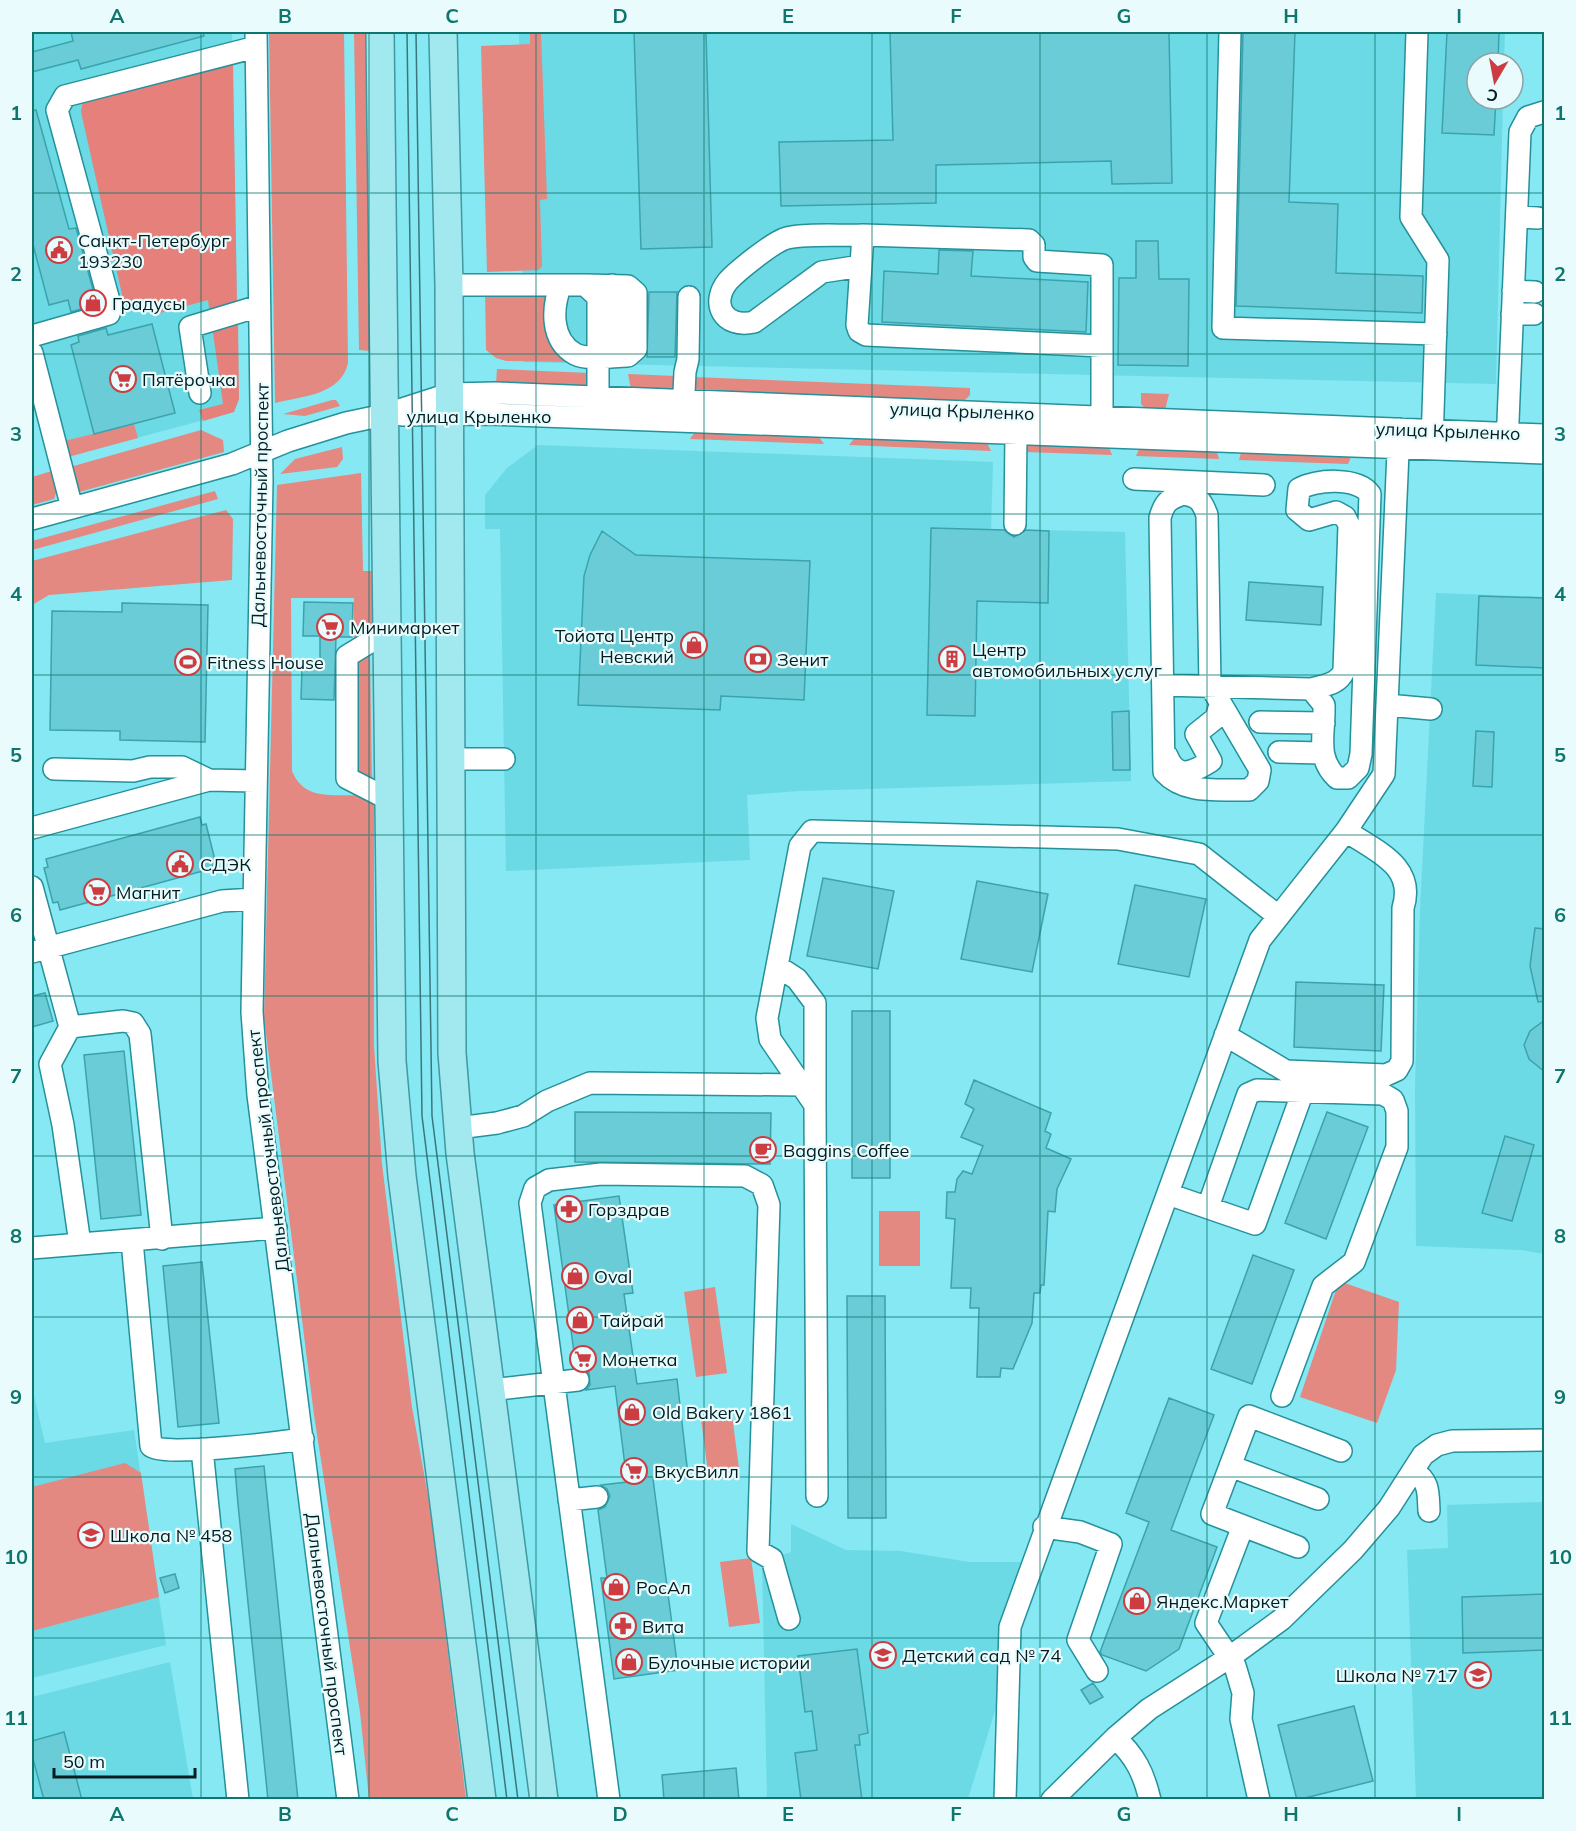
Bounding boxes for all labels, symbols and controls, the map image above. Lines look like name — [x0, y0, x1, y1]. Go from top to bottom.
text: A — [110, 3, 125, 28]
text: B — [278, 3, 292, 28]
text: C — [445, 3, 459, 28]
text: D — [612, 3, 628, 28]
text: E — [782, 3, 794, 28]
text: F — [950, 3, 962, 28]
text: G — [1117, 3, 1131, 28]
text: H — [1283, 3, 1299, 28]
text: I — [1456, 3, 1462, 28]
north arrow — [1465, 51, 1525, 111]
text: С — [1485, 85, 1500, 107]
text: 1 — [10, 100, 22, 125]
text: 1 — [1554, 100, 1566, 125]
place label: Санкт-Петербург 193230 — [78, 229, 229, 273]
public building icon: Санкт-Петербург 193230 — [44, 235, 74, 265]
text: 2 — [10, 261, 22, 286]
text: 2 — [1554, 261, 1566, 286]
shop icon: Градусы — [78, 288, 108, 318]
place label: Градусы — [112, 292, 186, 315]
supermarket icon: Пятёрочка — [108, 364, 138, 394]
place label: Пятёрочка — [142, 368, 236, 391]
street label: Дальневосточный проспект — [246, 382, 274, 627]
street label: улица Крыленко — [889, 397, 1035, 425]
street label: улица Крыленко — [407, 405, 551, 428]
street label: улица Крыленко — [1375, 417, 1521, 445]
text: 3 — [10, 421, 22, 446]
text: 3 — [1554, 421, 1566, 446]
text: 4 — [10, 581, 22, 606]
text: 4 — [1554, 581, 1566, 606]
supermarket icon: Минимаркет — [315, 612, 345, 642]
place label: Минимаркет — [350, 616, 460, 639]
place label: Тойота Центр Невский — [555, 624, 674, 668]
shop icon: Тойота Центр Невский — [679, 630, 709, 660]
place label: Центр автомобильных услуг — [972, 638, 1162, 682]
bank icon: Зенит — [743, 644, 773, 674]
building icon: Центр автомобильных услуг — [937, 644, 967, 674]
sports icon: Fitness House — [173, 647, 203, 677]
place label: Зенит — [777, 648, 829, 671]
place label: Fitness House — [207, 651, 324, 674]
text: 5 — [10, 742, 22, 767]
text: 5 — [1554, 742, 1566, 767]
public building icon: СДЭК — [165, 849, 195, 879]
place label: СДЭК — [200, 853, 251, 876]
supermarket icon: Магнит — [82, 877, 112, 907]
place label: Магнит — [116, 881, 181, 904]
text: 6 — [10, 902, 22, 927]
text: 6 — [1554, 902, 1566, 927]
street label: Дальневосточный проспект — [242, 1028, 294, 1274]
text: 7 — [10, 1063, 22, 1088]
text: 7 — [1554, 1063, 1566, 1088]
cafe icon: Baggins Coffee — [748, 1135, 778, 1165]
place label: Baggins Coffee — [783, 1139, 909, 1162]
pharmacy icon: Горздрав — [554, 1194, 584, 1224]
place label: Горздрав — [588, 1198, 670, 1221]
text: 8 — [10, 1223, 22, 1248]
text: 8 — [1554, 1223, 1566, 1248]
shop icon: Oval — [560, 1261, 590, 1291]
place label: Oval — [594, 1265, 632, 1288]
shop icon: Тайрай — [565, 1305, 595, 1335]
place label: Тайрай — [600, 1309, 664, 1332]
supermarket icon: Монетка — [568, 1344, 598, 1374]
place label: Монетка — [602, 1348, 678, 1371]
text: 9 — [10, 1384, 22, 1409]
text: 9 — [1554, 1384, 1566, 1409]
shop icon: Old Bakery 1861 — [617, 1397, 647, 1427]
place label: Old Bakery 1861 — [652, 1401, 792, 1424]
supermarket icon: ВкусВилл — [619, 1456, 649, 1486]
place label: ВкусВилл — [654, 1460, 739, 1483]
street label: Дальневосточный проспект — [301, 1511, 353, 1757]
school or university icon: Школа № 458 — [76, 1520, 106, 1550]
place label: Школа № 458 — [110, 1524, 232, 1547]
text: 10 — [4, 1544, 28, 1569]
text: 10 — [1548, 1544, 1572, 1569]
shop icon: РосАл — [601, 1572, 631, 1602]
place label: РосАл — [636, 1576, 691, 1599]
shop icon: Яндекс.Маркет — [1122, 1586, 1152, 1616]
place label: Яндекс.Маркет — [1156, 1590, 1289, 1613]
pharmacy icon: Вита — [608, 1611, 638, 1641]
place label: Вита — [642, 1615, 684, 1638]
school or university icon: Детский сад № 74 — [868, 1640, 898, 1670]
place label: Детский сад № 74 — [902, 1644, 1061, 1667]
shop icon: Булочные истории — [614, 1647, 644, 1677]
place label: Булочные истории — [648, 1651, 810, 1674]
school or university icon: Школа № 717 — [1463, 1660, 1493, 1690]
place label: Школа № 717 — [1336, 1664, 1458, 1687]
text: 11 — [4, 1705, 28, 1730]
text: 11 — [1548, 1705, 1572, 1730]
scale bar — [54, 1741, 195, 1779]
text: 50 m — [63, 1750, 105, 1773]
text: A — [110, 1801, 125, 1826]
text: B — [278, 1801, 292, 1826]
text: C — [445, 1801, 459, 1826]
text: D — [612, 1801, 628, 1826]
text: E — [782, 1801, 794, 1826]
text: F — [950, 1801, 962, 1826]
text: G — [1117, 1801, 1131, 1826]
text: H — [1283, 1801, 1299, 1826]
text: I — [1456, 1801, 1462, 1826]

